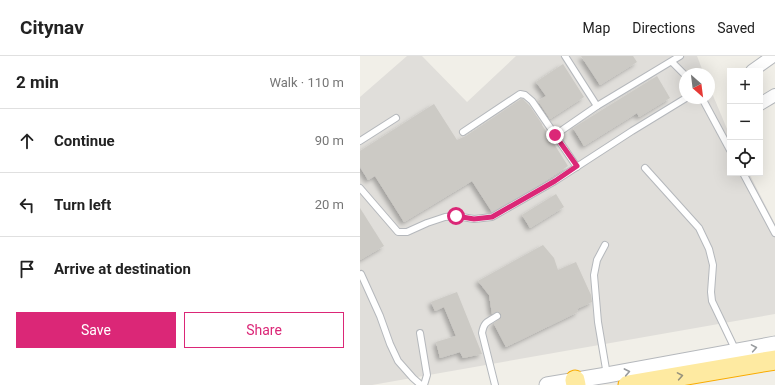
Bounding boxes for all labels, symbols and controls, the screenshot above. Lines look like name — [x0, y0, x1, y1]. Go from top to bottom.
text: Citynav — [20, 16, 84, 39]
text: Map — [583, 20, 610, 36]
text: Directions — [632, 20, 695, 36]
text: Saved — [717, 20, 755, 36]
north arrow — [679, 68, 715, 104]
map controls — [727, 68, 763, 176]
button: + — [727, 68, 763, 104]
text: 2 min — [16, 72, 59, 92]
text: Walk · 110 m — [269, 75, 344, 90]
button: − — [727, 104, 763, 140]
route end — [546, 126, 564, 144]
icon: ahead — [16, 130, 38, 152]
text: Continue — [54, 132, 115, 150]
text: 90 m — [315, 133, 344, 148]
button: locate — [727, 140, 763, 176]
icon: left — [16, 194, 38, 216]
text: Turn left — [54, 196, 111, 214]
text: 20 m — [315, 197, 344, 212]
route start — [447, 207, 465, 225]
icon: arrive — [16, 258, 38, 280]
text: Arrive at destination — [54, 260, 191, 278]
button: Save — [16, 312, 176, 348]
button: Share — [184, 312, 344, 348]
one-way arrow — [751, 344, 757, 352]
one-way arrow — [623, 368, 630, 376]
one-way arrow — [677, 372, 683, 381]

